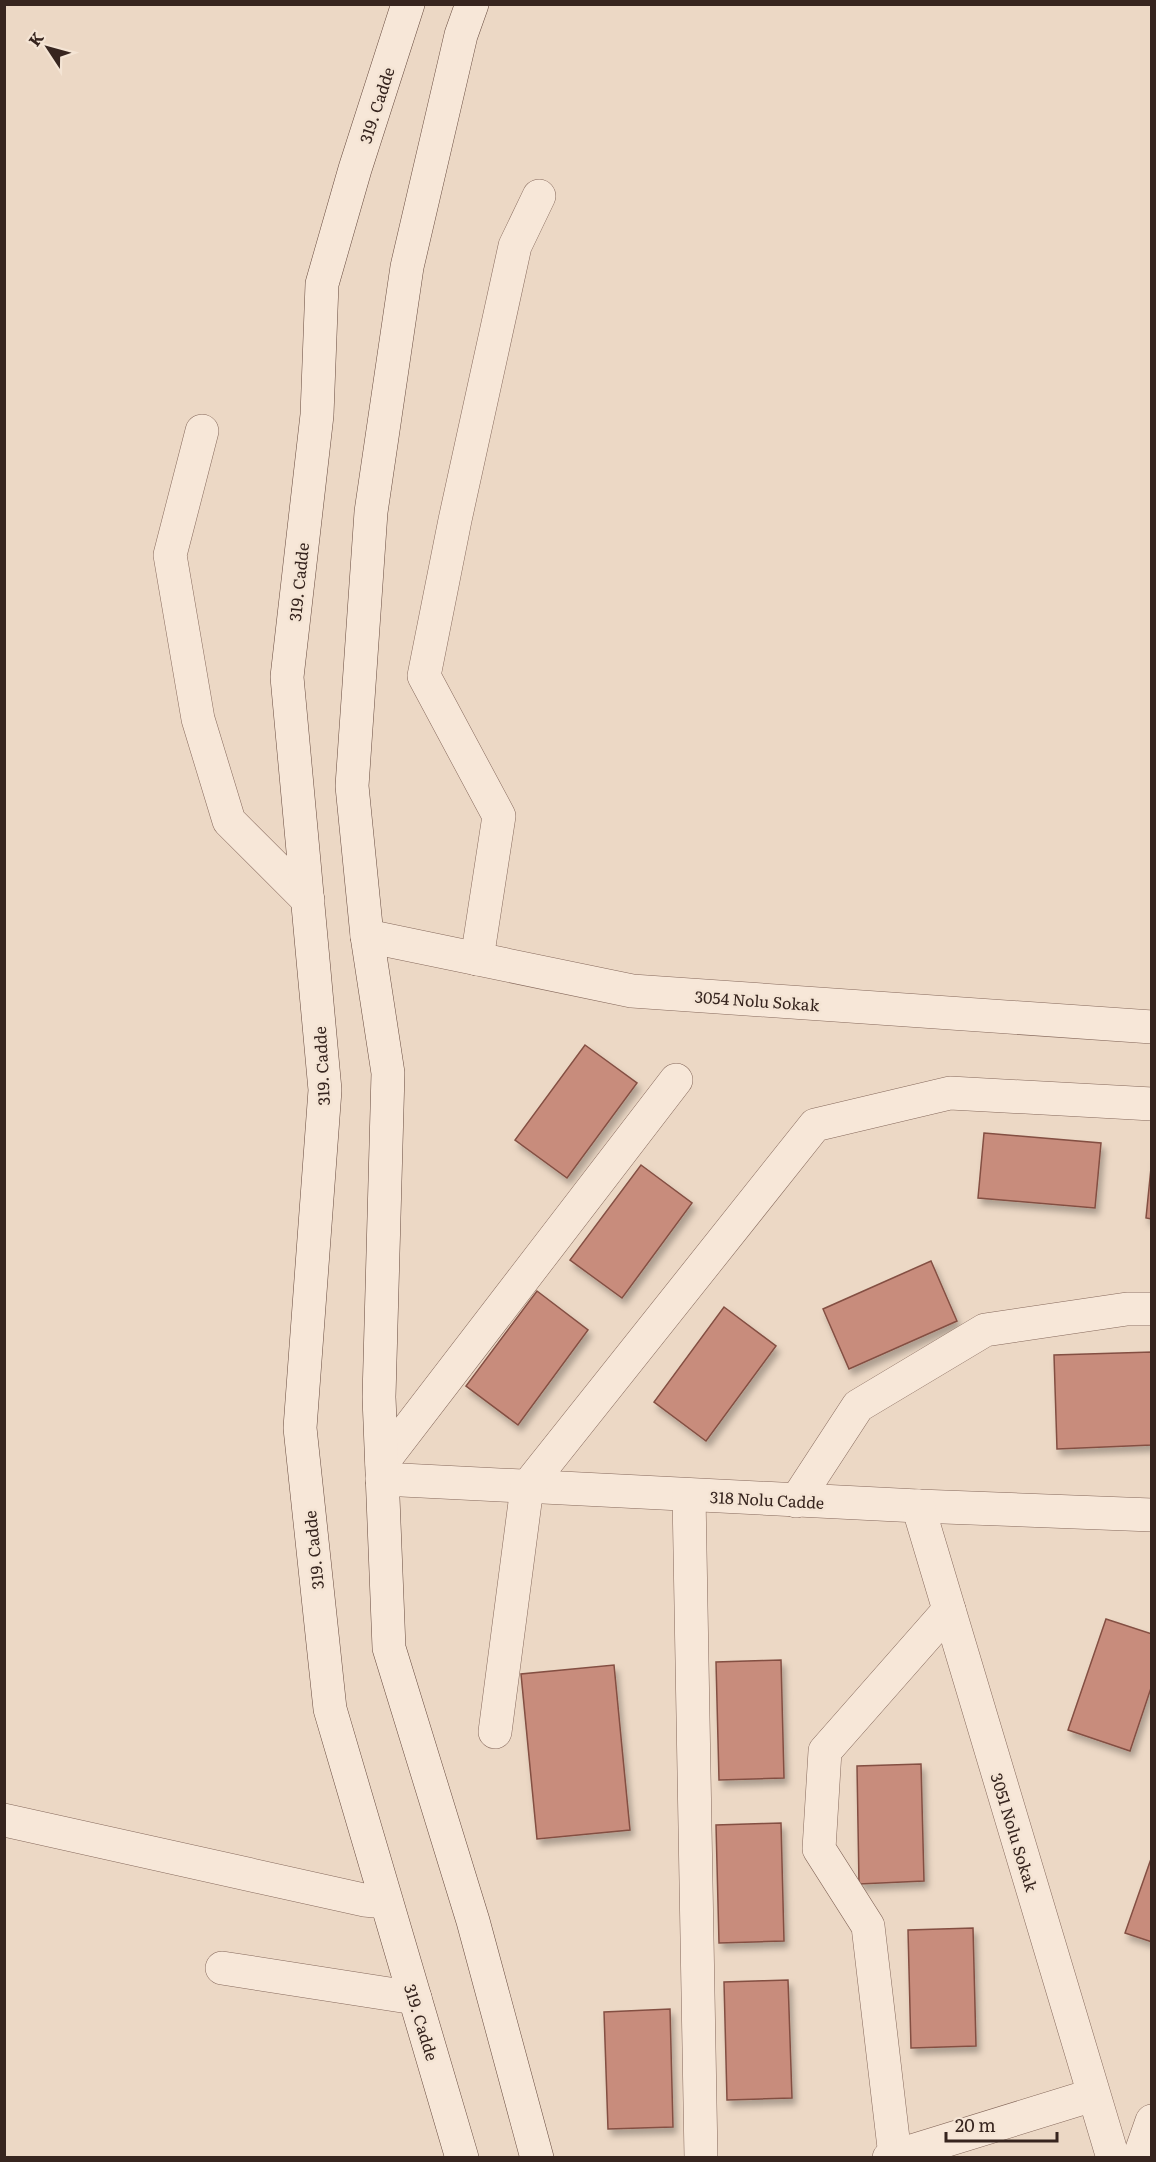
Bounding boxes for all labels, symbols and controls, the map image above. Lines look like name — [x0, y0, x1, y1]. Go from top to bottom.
north arrow — [18, 18, 78, 78]
text: K — [22, 26, 49, 51]
street label: 319. Cadde — [352, 64, 400, 146]
street label: 319. Cadde — [282, 541, 314, 623]
street label: 3054 Nolu Sokak — [694, 984, 820, 1016]
street label: 319. Cadde — [307, 1026, 335, 1106]
street label: 318 Nolu Cadde — [709, 1484, 825, 1514]
street label: 319. Cadde — [297, 1509, 329, 1591]
street label: 3051 Nolu Sokak — [986, 1770, 1044, 1894]
street label: 319. Cadde — [399, 1981, 445, 2063]
scale bar — [946, 2105, 1057, 2143]
text: 20 m — [955, 2111, 996, 2138]

